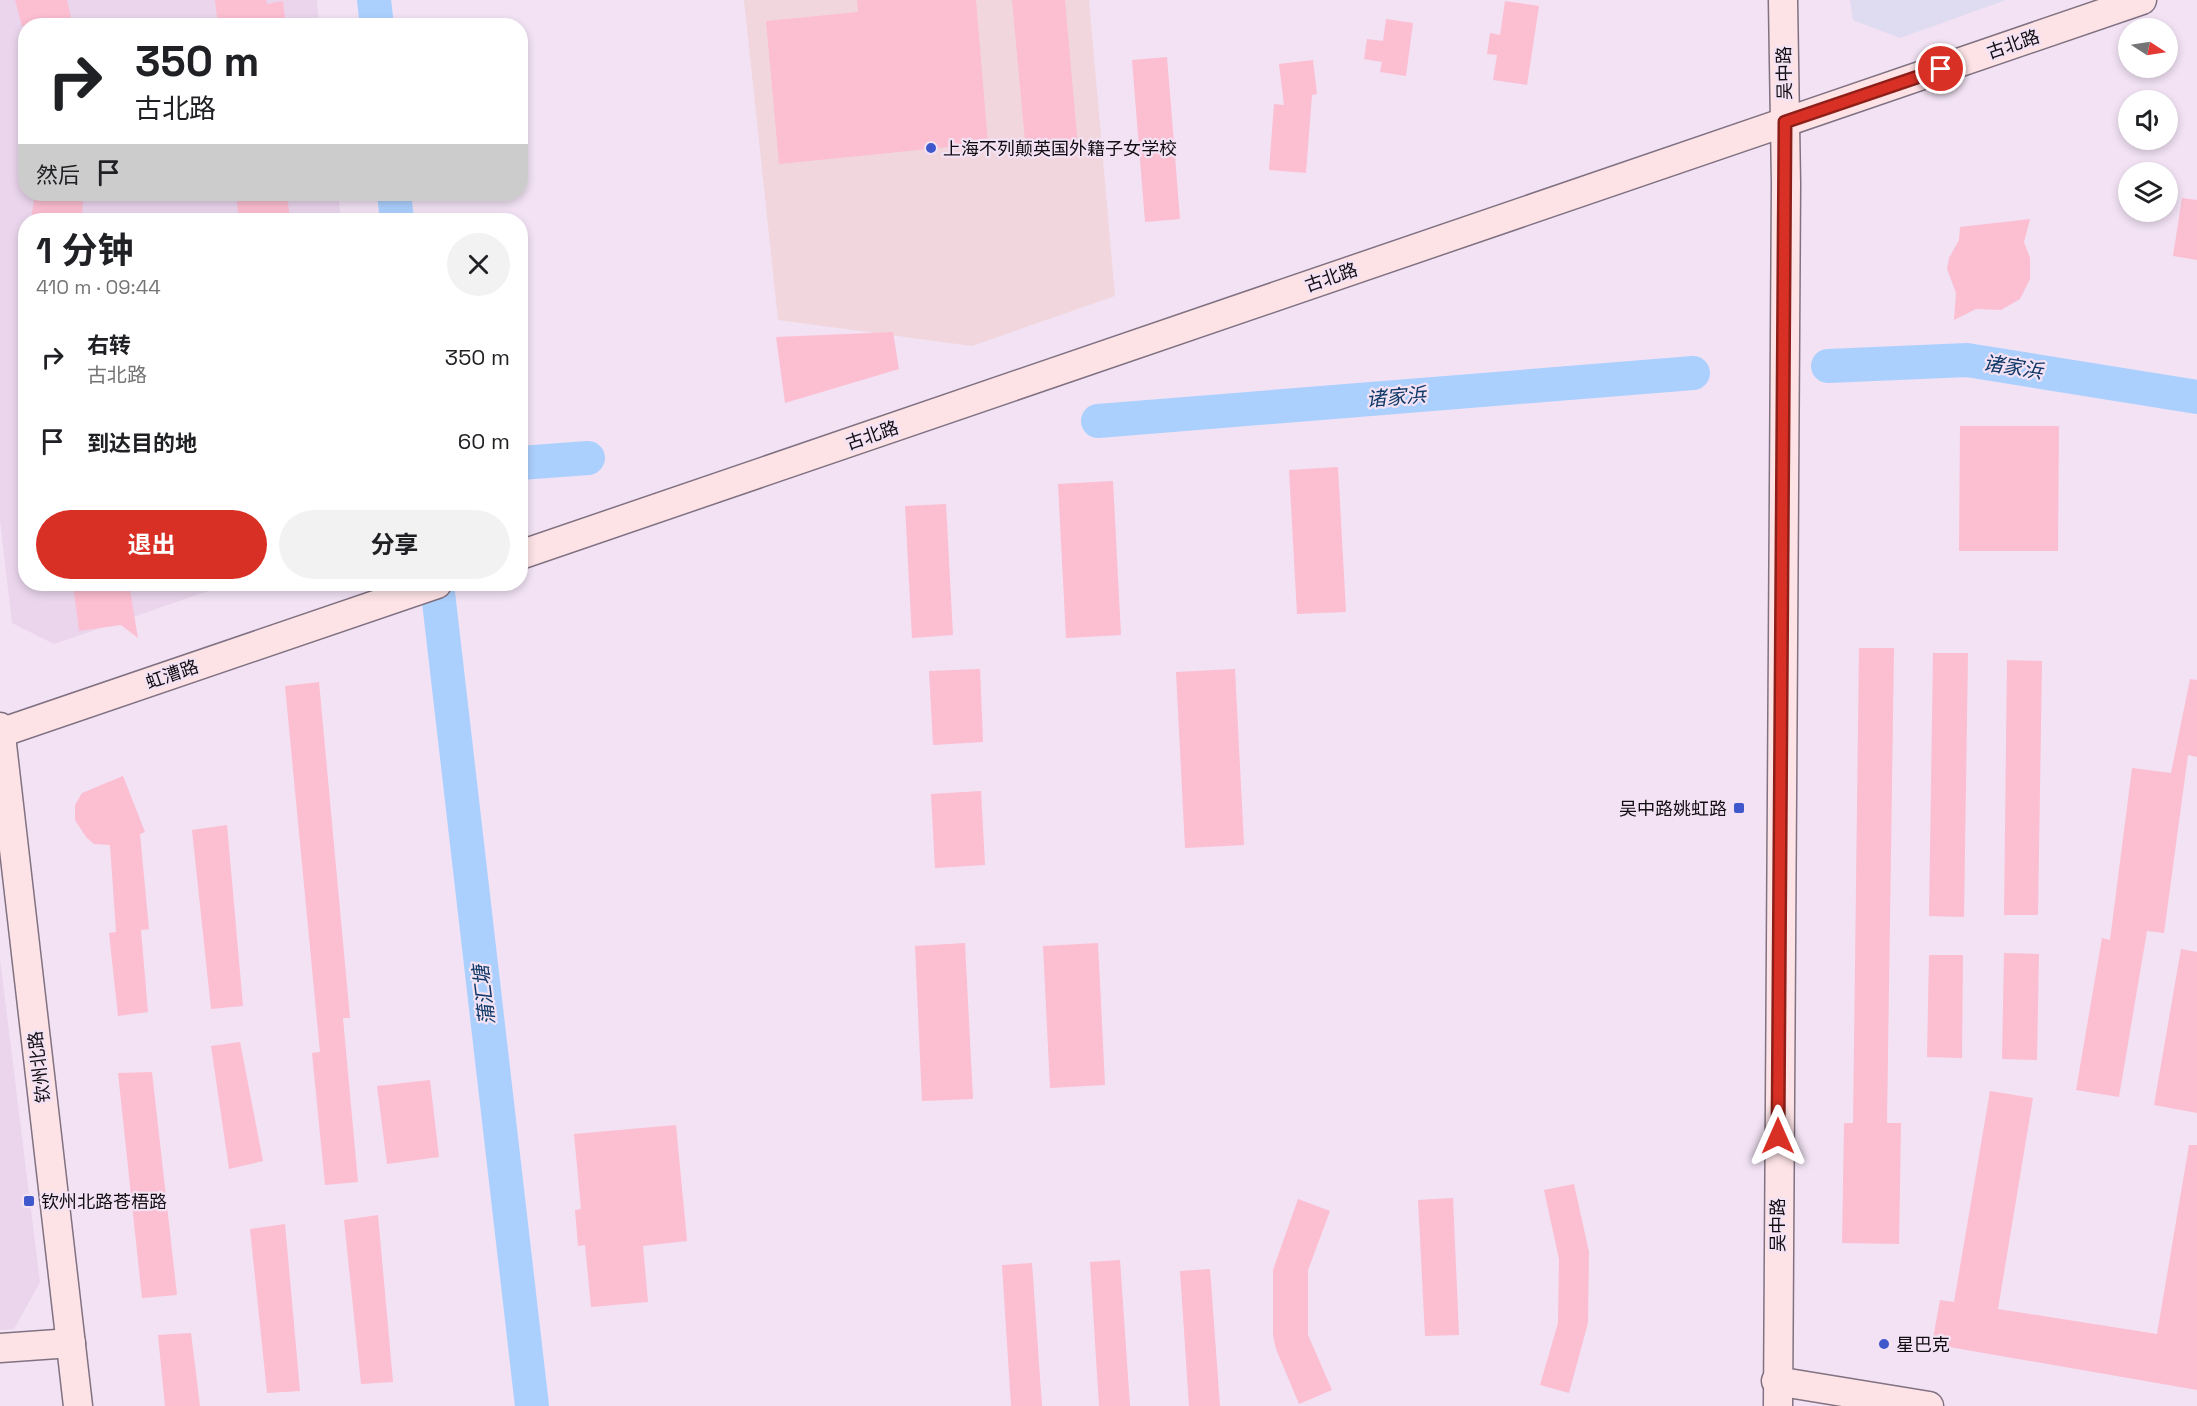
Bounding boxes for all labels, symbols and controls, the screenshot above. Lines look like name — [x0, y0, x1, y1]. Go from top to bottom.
north arrow — [2118, 18, 2178, 78]
map controls — [2118, 18, 2178, 222]
street label: 古北路 — [1984, 24, 2042, 64]
text: 350 m — [135, 35, 260, 88]
icon: right — [36, 42, 114, 120]
pin — [1915, 43, 1966, 94]
street label: 吴中路 — [1772, 46, 1796, 100]
icon: arrive — [1924, 52, 1957, 85]
button: sound — [2118, 90, 2178, 150]
text: 古北路 — [135, 91, 216, 126]
place label: 上海不列颠英国外籍子女学校 — [943, 137, 1177, 160]
marker: 上海不列颠英国外籍子女学校 — [924, 141, 938, 155]
icon: arrive — [92, 156, 125, 189]
text: 然后 — [36, 161, 80, 189]
button: layers — [2118, 162, 2178, 222]
text: 1 分钟 — [36, 228, 133, 274]
button: close — [447, 233, 510, 296]
street label: 古北路 — [1302, 257, 1360, 297]
text: 410 m · 09:44 — [36, 274, 161, 300]
text: 右转 — [87, 331, 131, 359]
icon: right — [36, 341, 69, 374]
text: 350 m — [445, 343, 510, 371]
water label: 诸家浜 — [1981, 349, 2047, 385]
text: 古北路 — [87, 362, 147, 388]
water label: 诸家浜 — [1365, 381, 1429, 413]
street label: 古北路 — [843, 415, 901, 455]
icon: arrive — [36, 425, 69, 458]
text: 60 m — [458, 427, 510, 455]
text: 到达目的地 — [87, 429, 197, 457]
button: 退出 — [36, 510, 267, 579]
button: 分享 — [279, 510, 510, 579]
street label: 虹漕路 — [143, 654, 201, 694]
place label: 吴中路姚虹路 — [1619, 797, 1727, 820]
marker: 吴中路姚虹路 — [1732, 801, 1746, 815]
water label: 蒲汇塘 — [467, 961, 501, 1026]
street label: 钦州北路 — [23, 1030, 55, 1104]
position arrow — [1746, 1104, 1810, 1168]
place label: 钦州北路苍梧路 — [41, 1190, 167, 1213]
marker: 钦州北路苍梧路 — [22, 1194, 36, 1208]
street label: 吴中路 — [1766, 1198, 1789, 1252]
place label: 星巴克 — [1896, 1333, 1950, 1356]
marker: 星巴克 — [1877, 1337, 1891, 1351]

